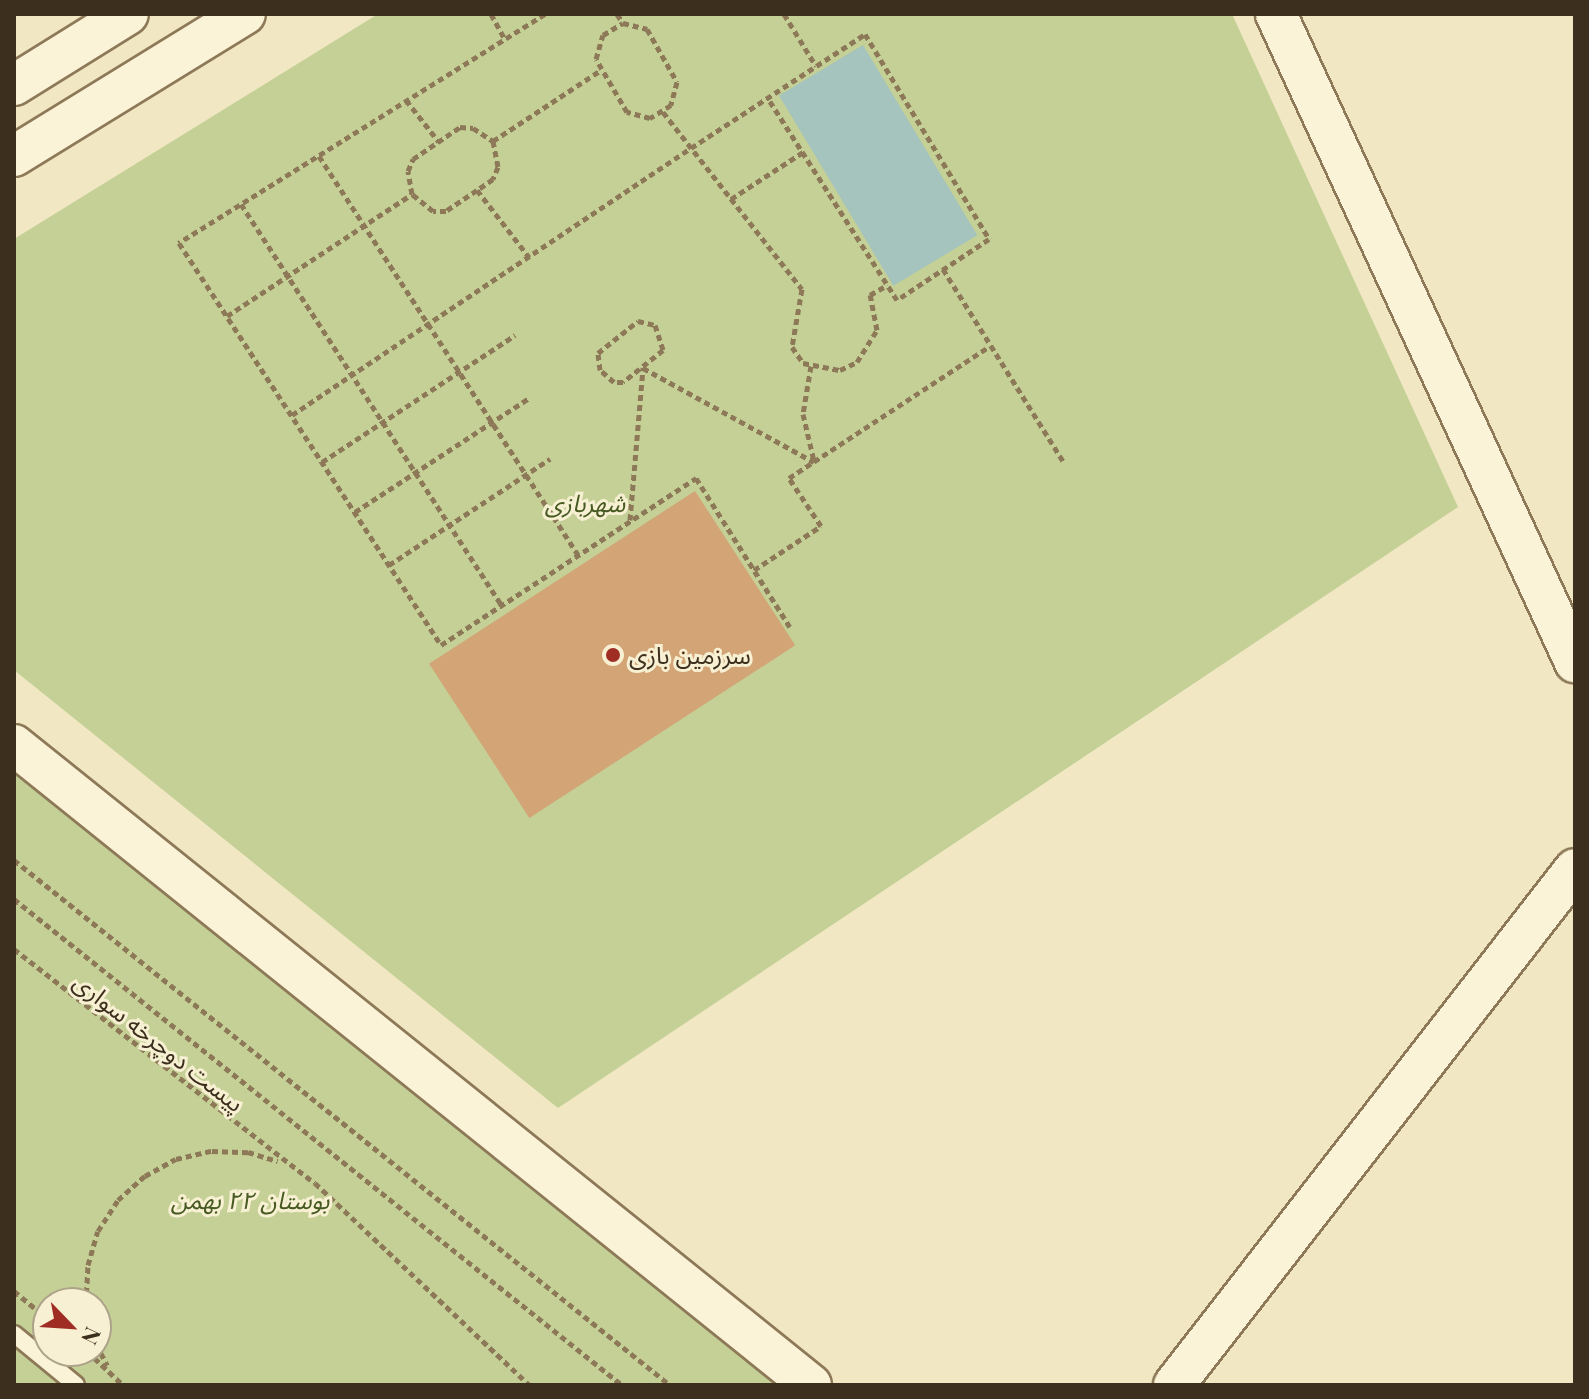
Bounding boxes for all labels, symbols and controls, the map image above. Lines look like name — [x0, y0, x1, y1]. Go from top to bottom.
park label: شهربازی — [545, 489, 625, 517]
place label: سرزمین بازی — [629, 641, 751, 669]
marker: سرزمین بازی — [604, 646, 622, 664]
street label: پیست دوچرخه سواری — [68, 967, 250, 1117]
park label: بوستان ۲۲ بهمن — [171, 1186, 329, 1214]
north arrow — [32, 1287, 112, 1367]
text: N — [75, 1323, 109, 1350]

